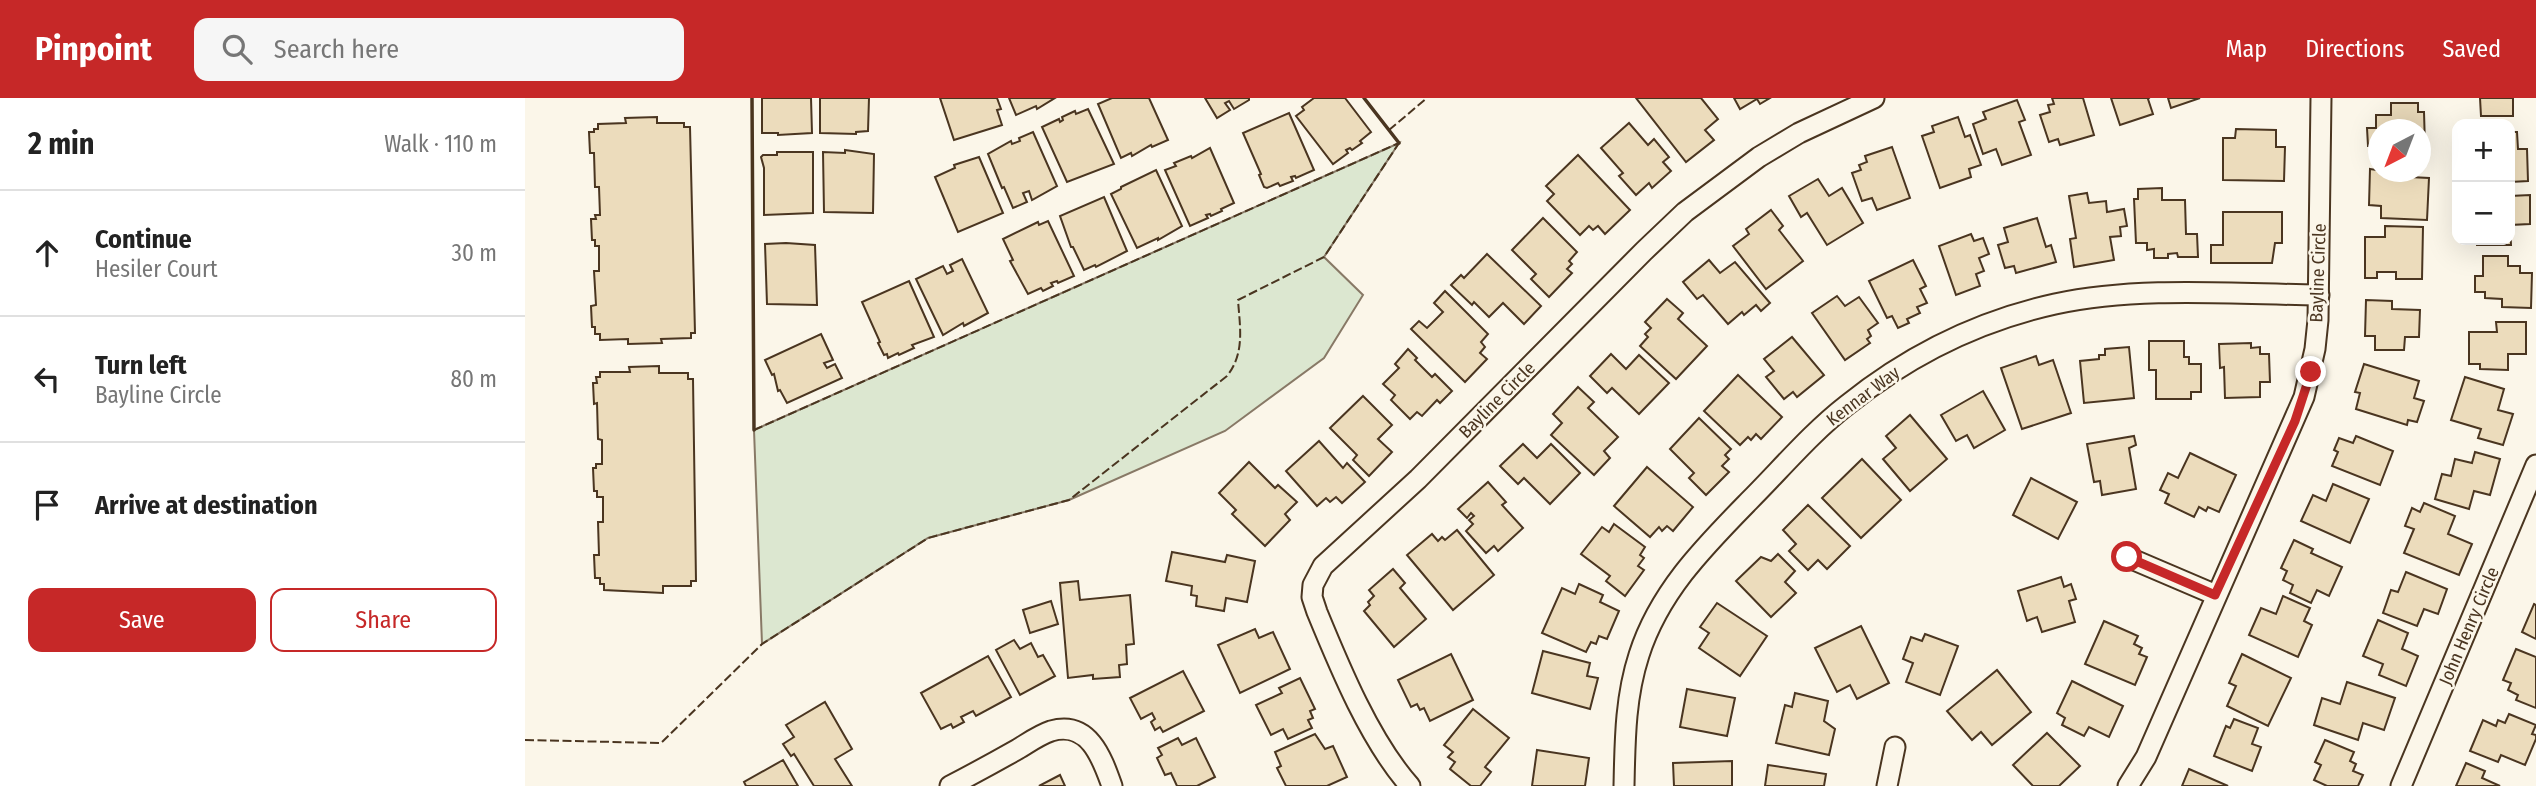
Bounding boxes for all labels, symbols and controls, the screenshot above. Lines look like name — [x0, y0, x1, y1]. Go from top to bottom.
search box — [194, 18, 684, 81]
text: Pinpoint — [35, 29, 152, 69]
icon: search — [218, 30, 256, 68]
text: Search here — [274, 34, 399, 65]
text: Map — [2226, 35, 2267, 63]
text: Directions — [2305, 35, 2404, 63]
text: Saved — [2442, 35, 2501, 63]
north arrow — [2368, 119, 2431, 182]
map controls — [2452, 119, 2515, 245]
button: + — [2452, 119, 2515, 182]
text: 2 min — [28, 126, 95, 162]
text: Walk · 110 m — [384, 130, 497, 158]
button: − — [2452, 182, 2515, 245]
street label: Bayline Circle — [2305, 223, 2331, 323]
text: Continue — [95, 224, 192, 255]
icon: ahead — [28, 234, 66, 272]
text: 30 m — [452, 239, 497, 267]
text: Hesiler Court — [95, 255, 218, 283]
text: Turn left — [95, 350, 187, 381]
route end — [2295, 356, 2326, 387]
street label: Bayline Circle — [1454, 357, 1540, 443]
icon: left — [28, 360, 66, 398]
street label: Kennar Way — [1822, 361, 1904, 431]
text: 80 m — [450, 365, 497, 393]
text: Bayline Circle — [95, 381, 222, 409]
icon: arrive — [28, 486, 66, 524]
text: Arrive at destination — [95, 490, 318, 521]
route start — [2111, 541, 2142, 572]
street label: John Henry Circle — [2434, 564, 2504, 688]
button: Save — [28, 588, 256, 652]
button: Share — [270, 588, 497, 652]

